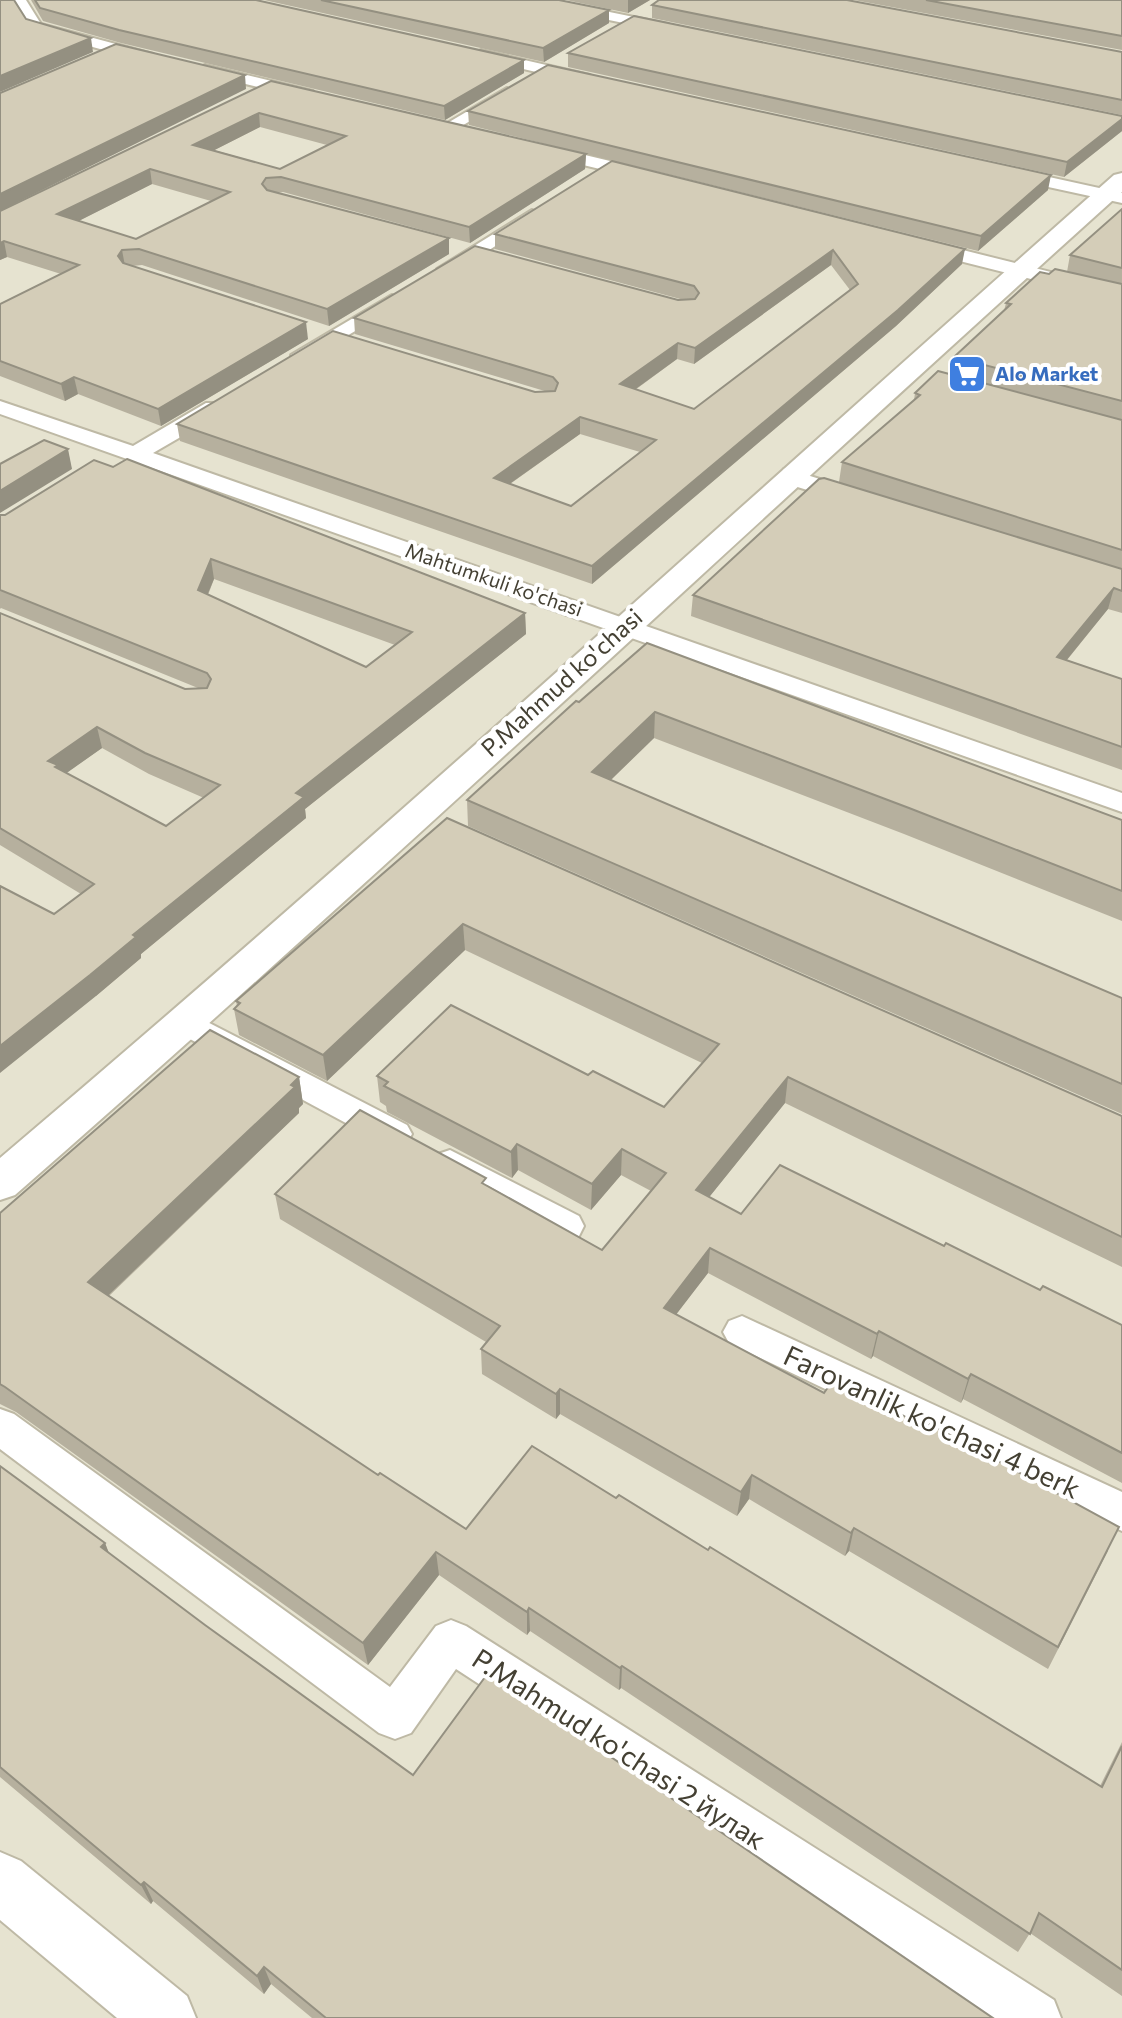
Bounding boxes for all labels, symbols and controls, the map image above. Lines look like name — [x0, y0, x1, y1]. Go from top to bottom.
supermarket icon: Alo Market — [946, 353, 988, 395]
place label: Alo Market — [995, 361, 1098, 385]
street label: Mahtumkuli ko'chasi — [402, 537, 586, 621]
street label: P.Mahmud ko'chasi — [474, 602, 648, 762]
street label: Farovanlik ko'chasi 4 berk — [779, 1337, 1086, 1505]
street label: P.Mahmud ko'chasi 2 йулак — [466, 1640, 773, 1856]

